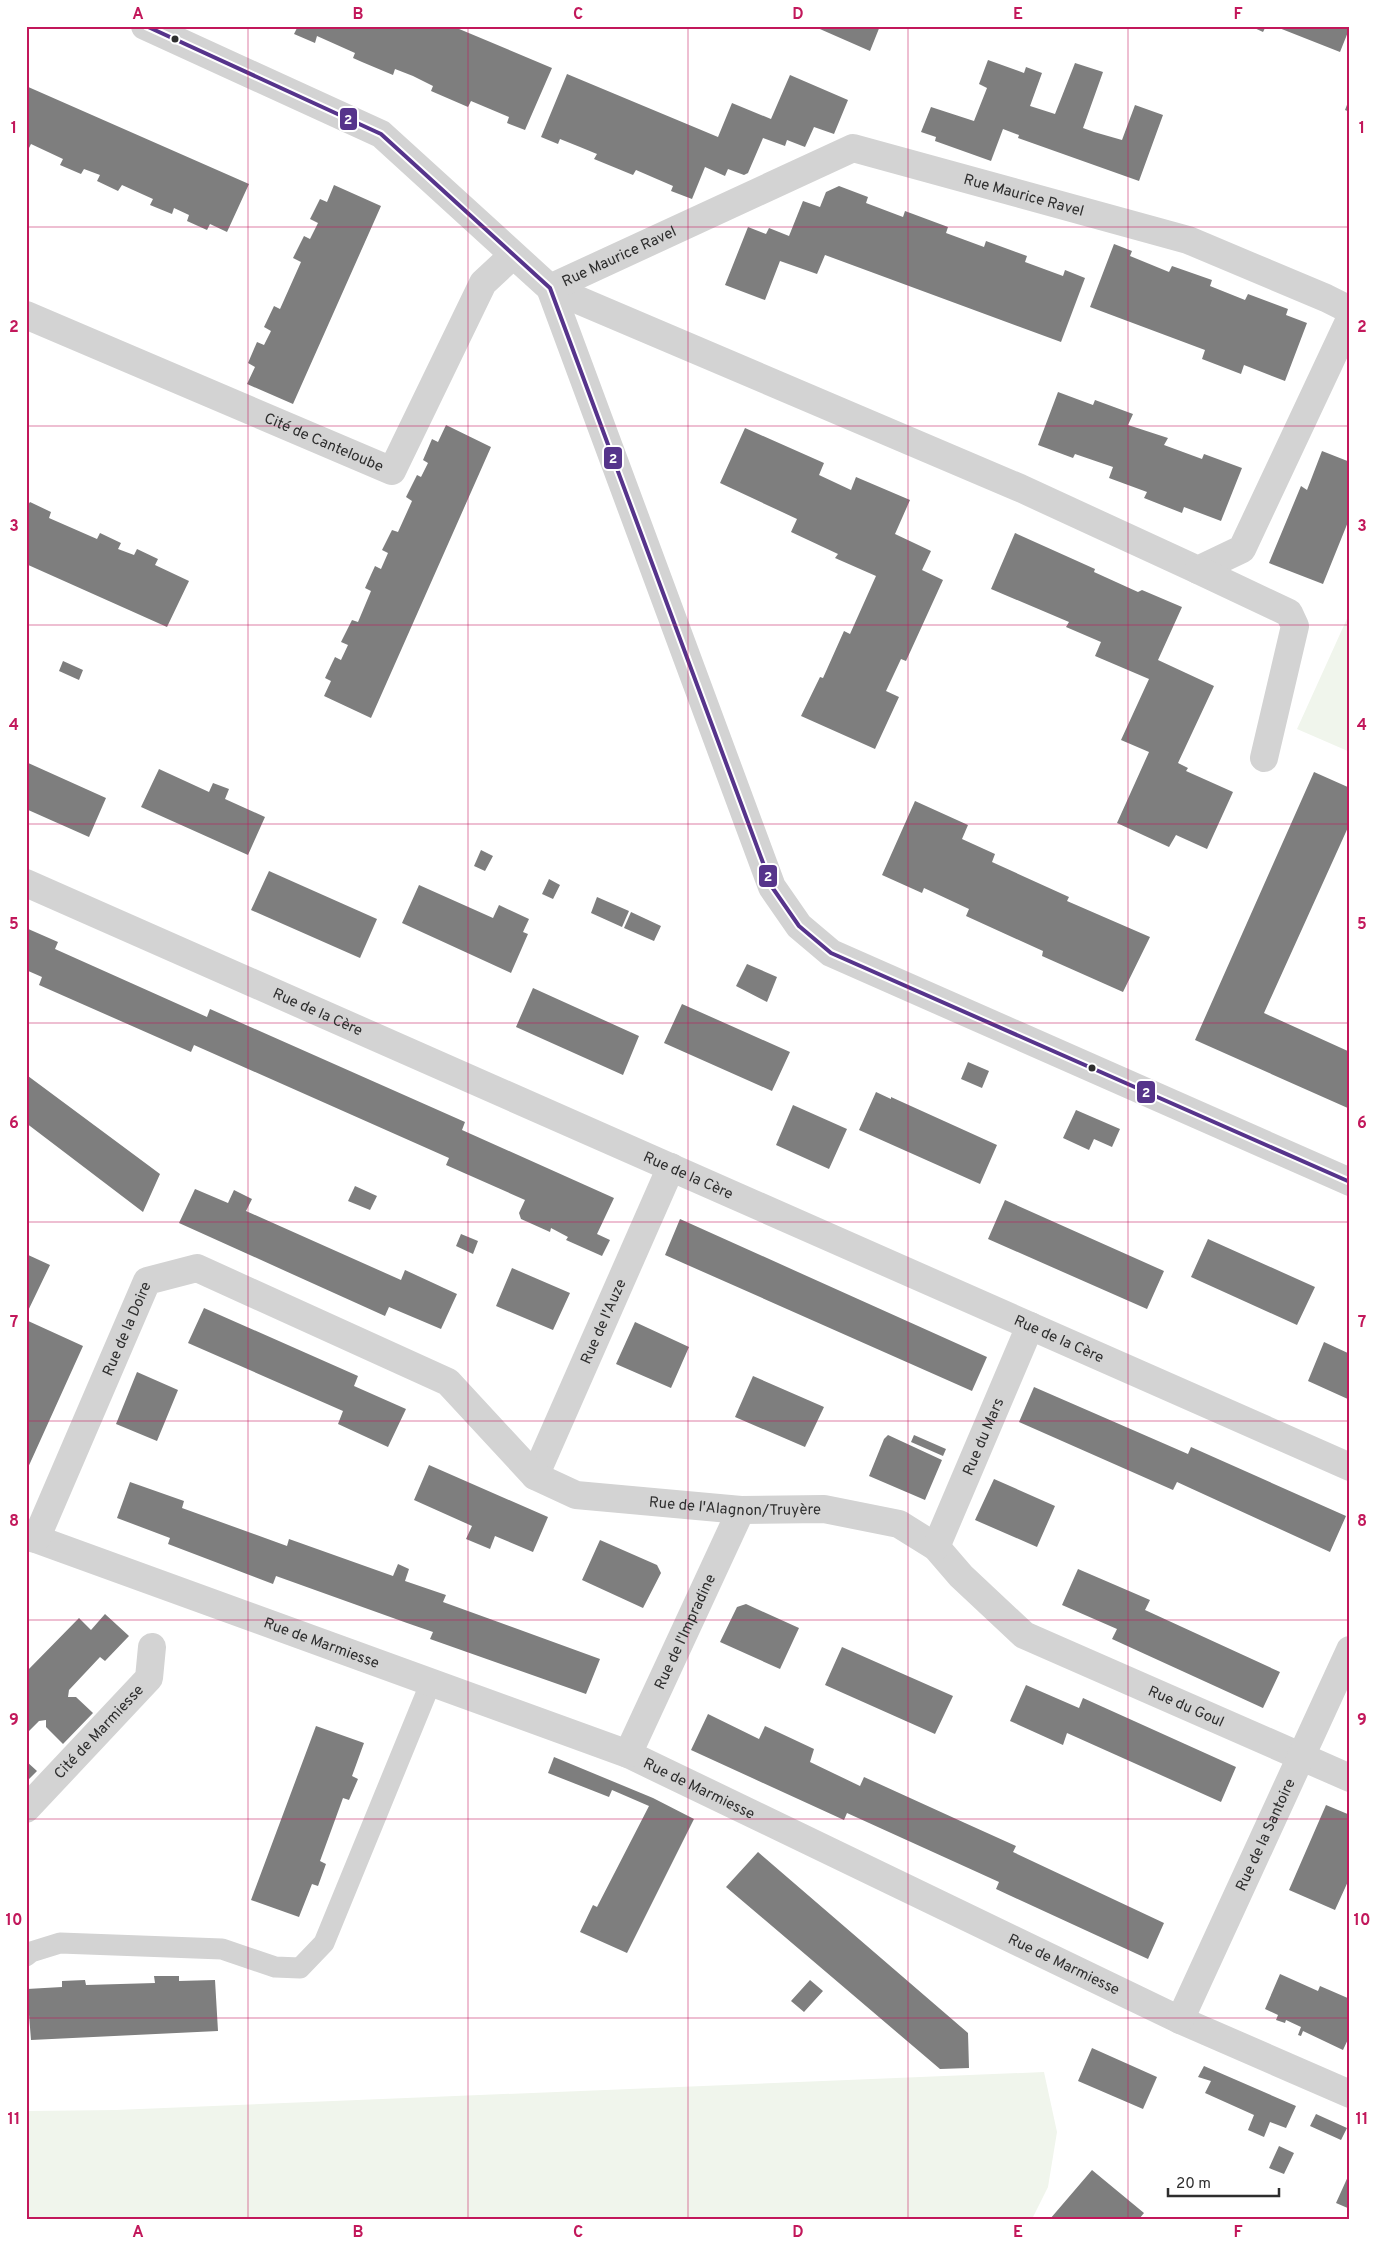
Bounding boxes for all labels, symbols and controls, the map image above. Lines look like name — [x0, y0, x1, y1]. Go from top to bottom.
text: A — [132, 5, 144, 25]
text: B — [352, 5, 364, 25]
text: C — [573, 5, 583, 25]
text: D — [792, 5, 804, 25]
text: E — [1013, 5, 1023, 25]
text: F — [1233, 5, 1243, 25]
unlabelled marker — [170, 34, 180, 44]
line badge: 2 — [339, 107, 358, 131]
text: 2 — [344, 112, 352, 129]
text: 1 — [11, 119, 17, 139]
text: 1 — [1359, 119, 1365, 139]
street label: Rue Maurice Ravel — [961, 171, 1086, 222]
street label: Rue Maurice Ravel — [559, 223, 680, 292]
text: 2 — [9, 318, 19, 338]
text: 2 — [1357, 318, 1367, 338]
street label: Cité de Canteloube — [261, 410, 386, 477]
line badge: 2 — [603, 446, 623, 470]
text: 2 — [609, 451, 617, 468]
text: 3 — [9, 517, 19, 537]
text: 3 — [1357, 517, 1367, 537]
text: 4 — [9, 716, 19, 736]
text: 4 — [1357, 716, 1367, 736]
line badge: 2 — [758, 864, 778, 888]
text: 2 — [764, 869, 772, 886]
text: 5 — [9, 915, 19, 935]
text: 5 — [1357, 915, 1367, 935]
street label: Rue de la Cère — [269, 985, 365, 1041]
unlabelled marker — [1087, 1063, 1097, 1073]
line badge: 2 — [1136, 1080, 1156, 1104]
text: 2 — [1142, 1085, 1150, 1102]
text: 6 — [9, 1114, 19, 1134]
text: 6 — [1357, 1114, 1367, 1134]
street label: Rue de la Cère — [640, 1148, 736, 1205]
street label: Rue de l'Auze — [577, 1276, 631, 1367]
street label: Rue de la Doire — [99, 1279, 157, 1379]
street label: Rue de la Cère — [1010, 1312, 1106, 1368]
text: 7 — [10, 1313, 18, 1333]
text: 7 — [1358, 1313, 1366, 1333]
street label: Rue du Mars — [959, 1395, 1009, 1479]
street label: Rue de l'Alagnon/Truyère — [648, 1494, 821, 1521]
text: 8 — [9, 1512, 19, 1532]
text: 8 — [1357, 1512, 1367, 1532]
street label: Rue de l'Impradine — [651, 1571, 721, 1693]
street label: Rue de Marmiesse — [261, 1614, 381, 1674]
street label: Cité de Marmiesse — [51, 1682, 149, 1784]
street label: Rue du Goul — [1145, 1683, 1227, 1733]
text: 9 — [9, 1711, 19, 1731]
text: 9 — [1357, 1711, 1367, 1731]
street label: Rue de Marmiesse — [640, 1755, 757, 1825]
street label: Rue de la Santoire — [1232, 1776, 1301, 1895]
text: 10 — [6, 1911, 22, 1931]
text: 10 — [1354, 1911, 1370, 1931]
street label: Rue de Marmiesse — [1004, 1930, 1122, 2000]
text: 11 — [8, 2110, 20, 2130]
text: 11 — [1356, 2110, 1368, 2130]
scale bar — [1168, 2165, 1280, 2197]
text: 20 m — [1176, 2175, 1211, 2194]
text: A — [132, 2223, 144, 2243]
text: B — [352, 2223, 364, 2243]
text: C — [573, 2223, 583, 2243]
text: D — [792, 2223, 804, 2243]
text: E — [1013, 2223, 1023, 2243]
text: F — [1233, 2223, 1243, 2243]

